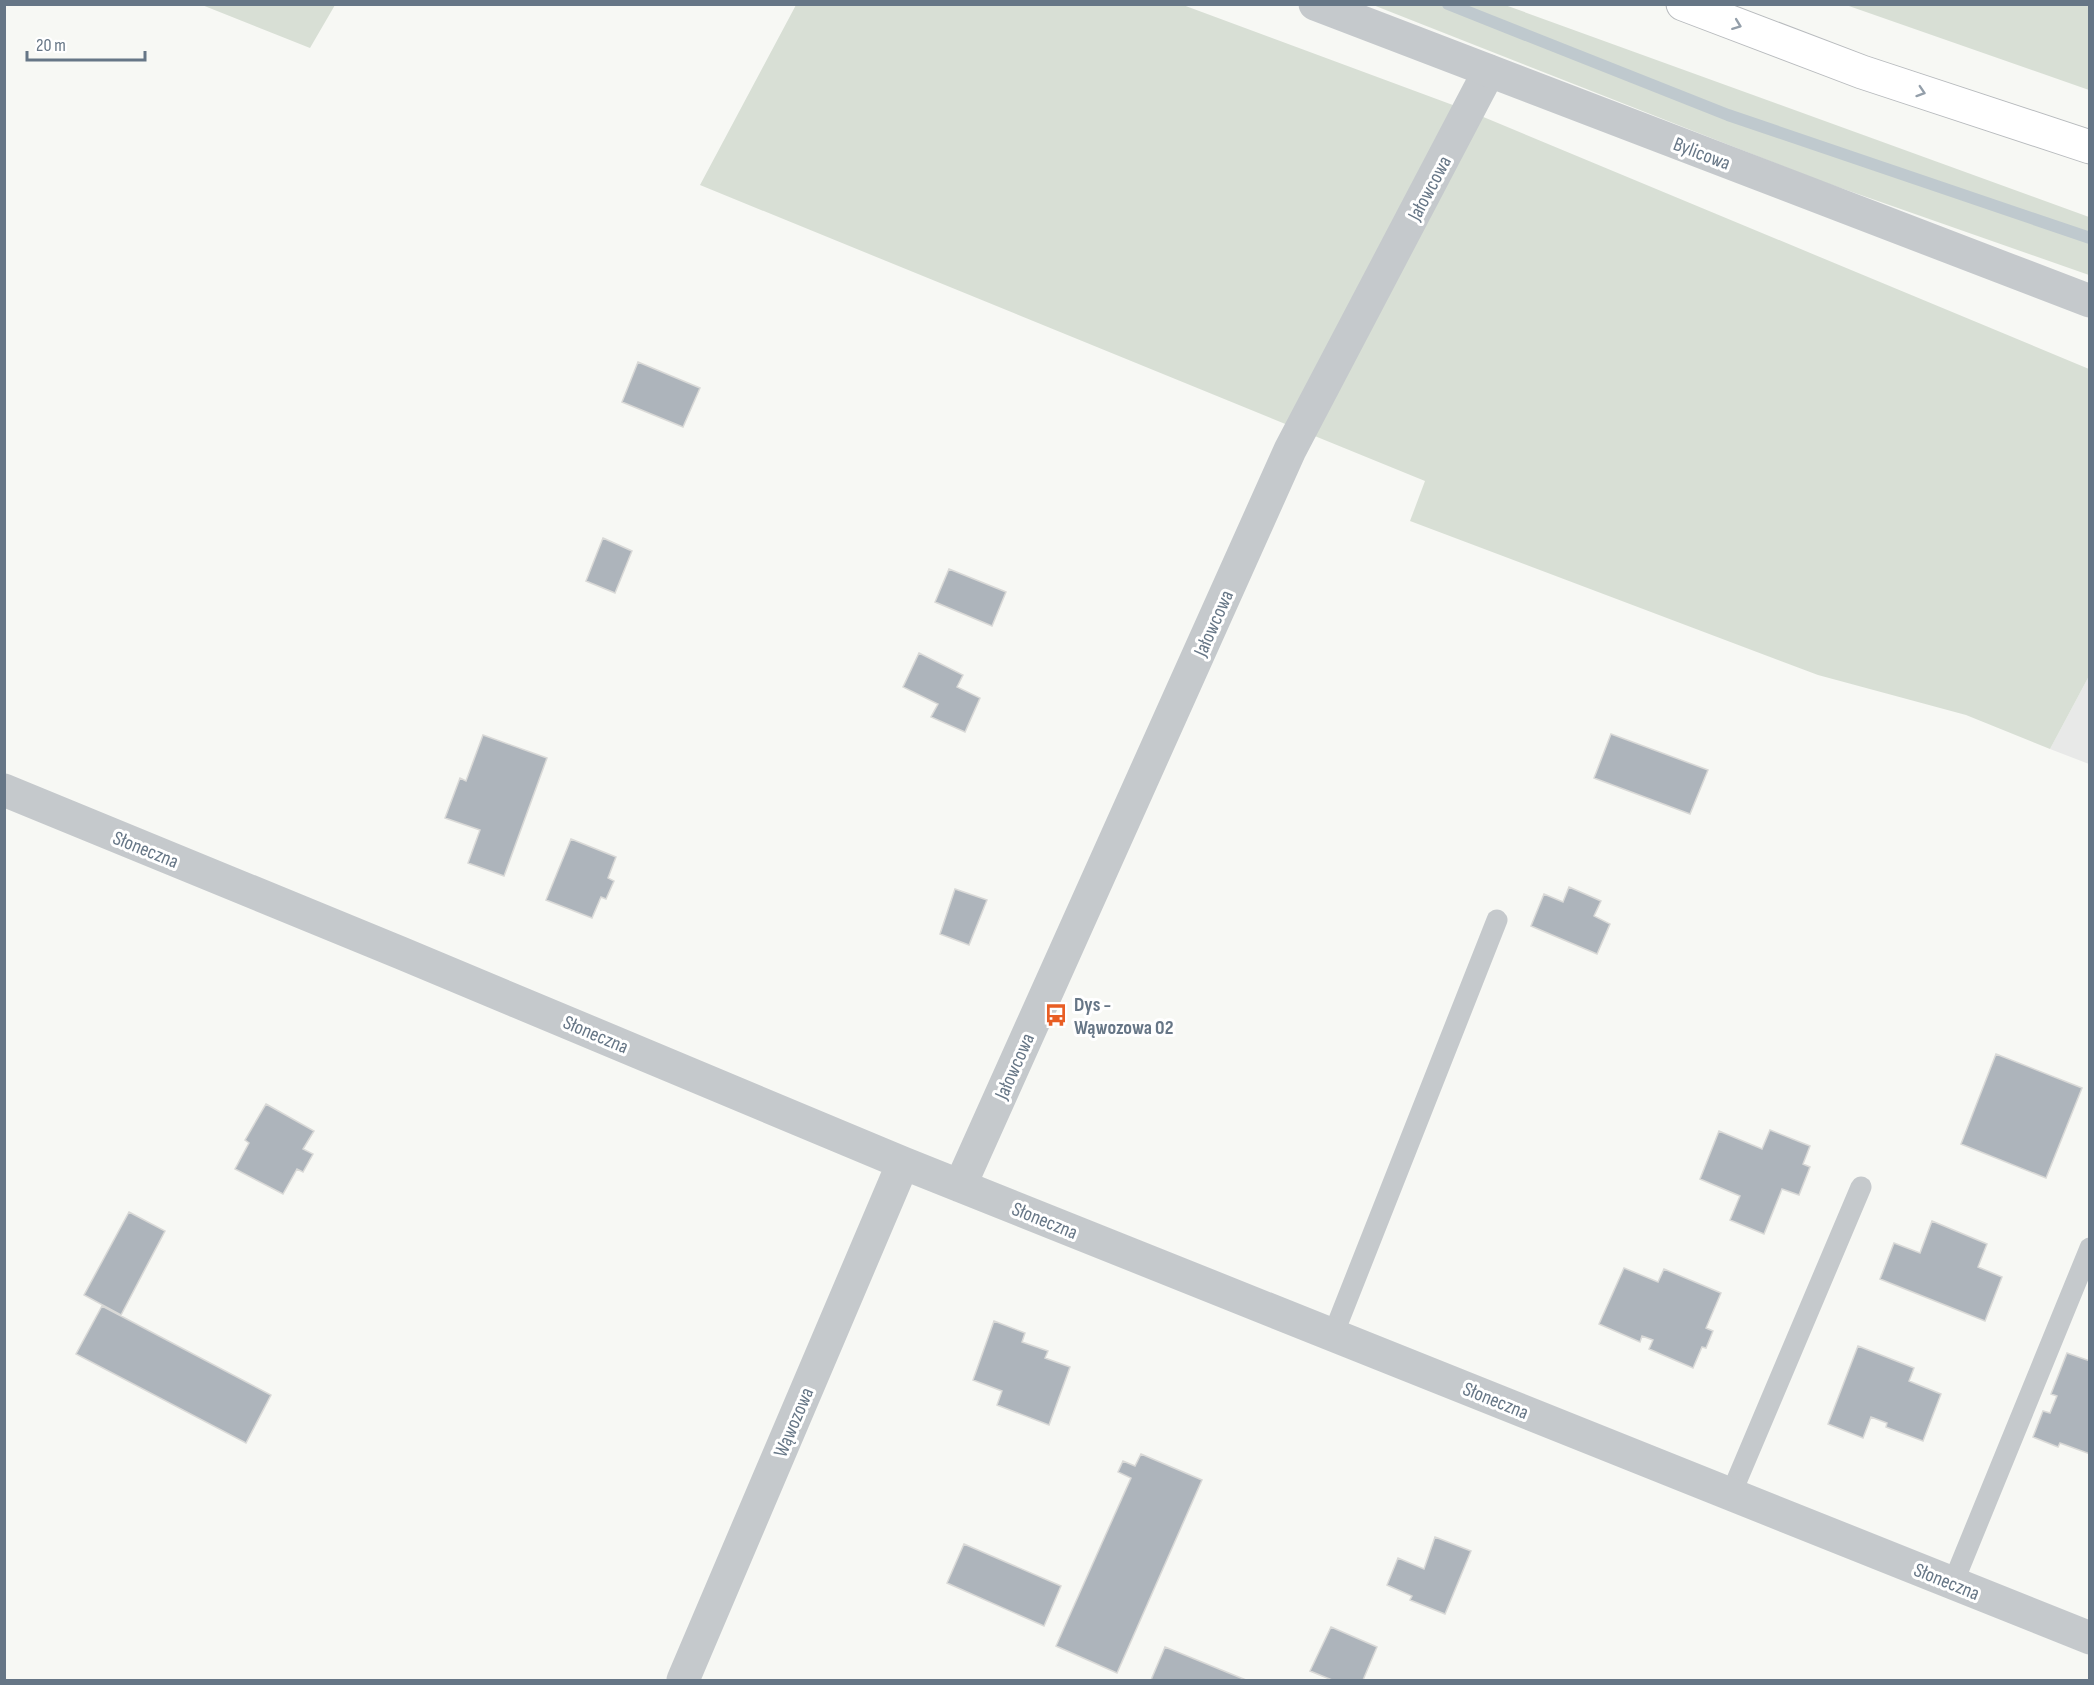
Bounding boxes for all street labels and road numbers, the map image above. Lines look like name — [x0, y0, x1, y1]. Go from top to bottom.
street label: Bylicowa — [1670, 132, 1734, 176]
street label: Jałowcowa — [1402, 152, 1457, 226]
street label: Jałowcowa — [1188, 587, 1239, 661]
street label: Słoneczna — [109, 826, 182, 874]
street label: Słoneczna — [559, 1010, 632, 1059]
street label: Jałowcowa — [989, 1030, 1040, 1104]
street label: Słoneczna — [1008, 1197, 1081, 1245]
street label: Słoneczna — [1459, 1377, 1532, 1425]
street label: Wąwozowa — [769, 1384, 819, 1461]
street label: Słoneczna — [1910, 1558, 1983, 1606]

